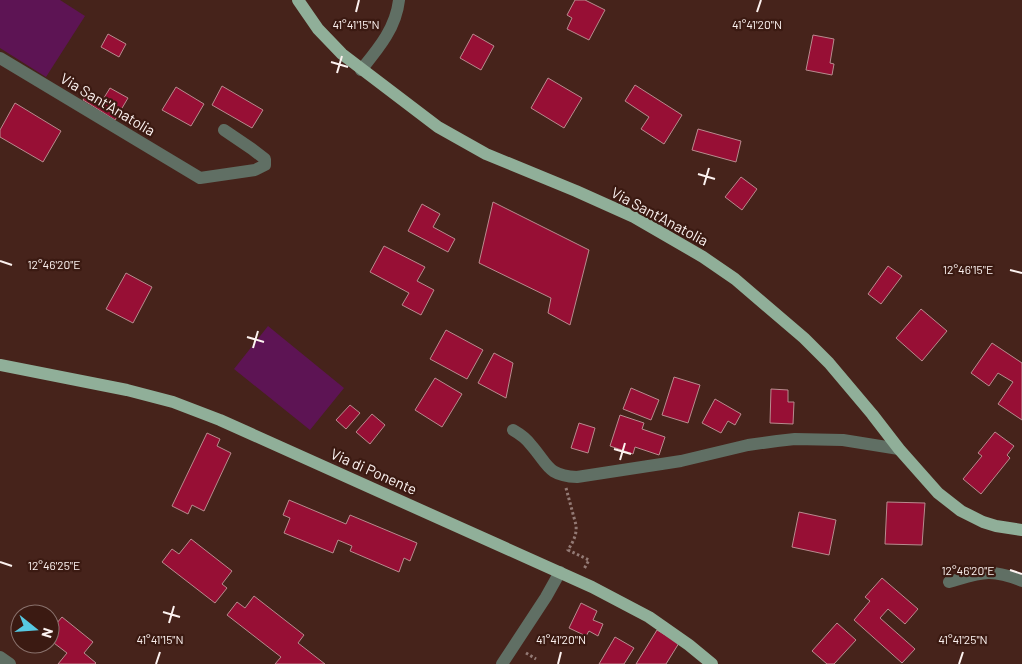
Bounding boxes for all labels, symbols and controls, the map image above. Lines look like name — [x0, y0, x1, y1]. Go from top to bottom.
text: 41°41'15"N — [332, 17, 380, 31]
text: 41°41'20"N — [732, 17, 782, 31]
street label: Via Sant'Anatolia — [57, 69, 159, 139]
street label: Via Sant'Anatolia — [608, 183, 712, 249]
text: 12°46'20"E — [27, 257, 81, 271]
text: 12°46'15"E — [943, 262, 993, 276]
street label: Via di Ponente — [328, 444, 420, 498]
text: 12°46'25"E — [28, 558, 80, 572]
text: 12°46'20"E — [941, 563, 995, 577]
north arrow — [10, 604, 60, 654]
text: N — [38, 626, 57, 640]
text: 41°41'15"N — [136, 632, 184, 646]
text: 41°41'20"N — [536, 632, 586, 646]
text: 41°41'25"N — [938, 632, 988, 646]

